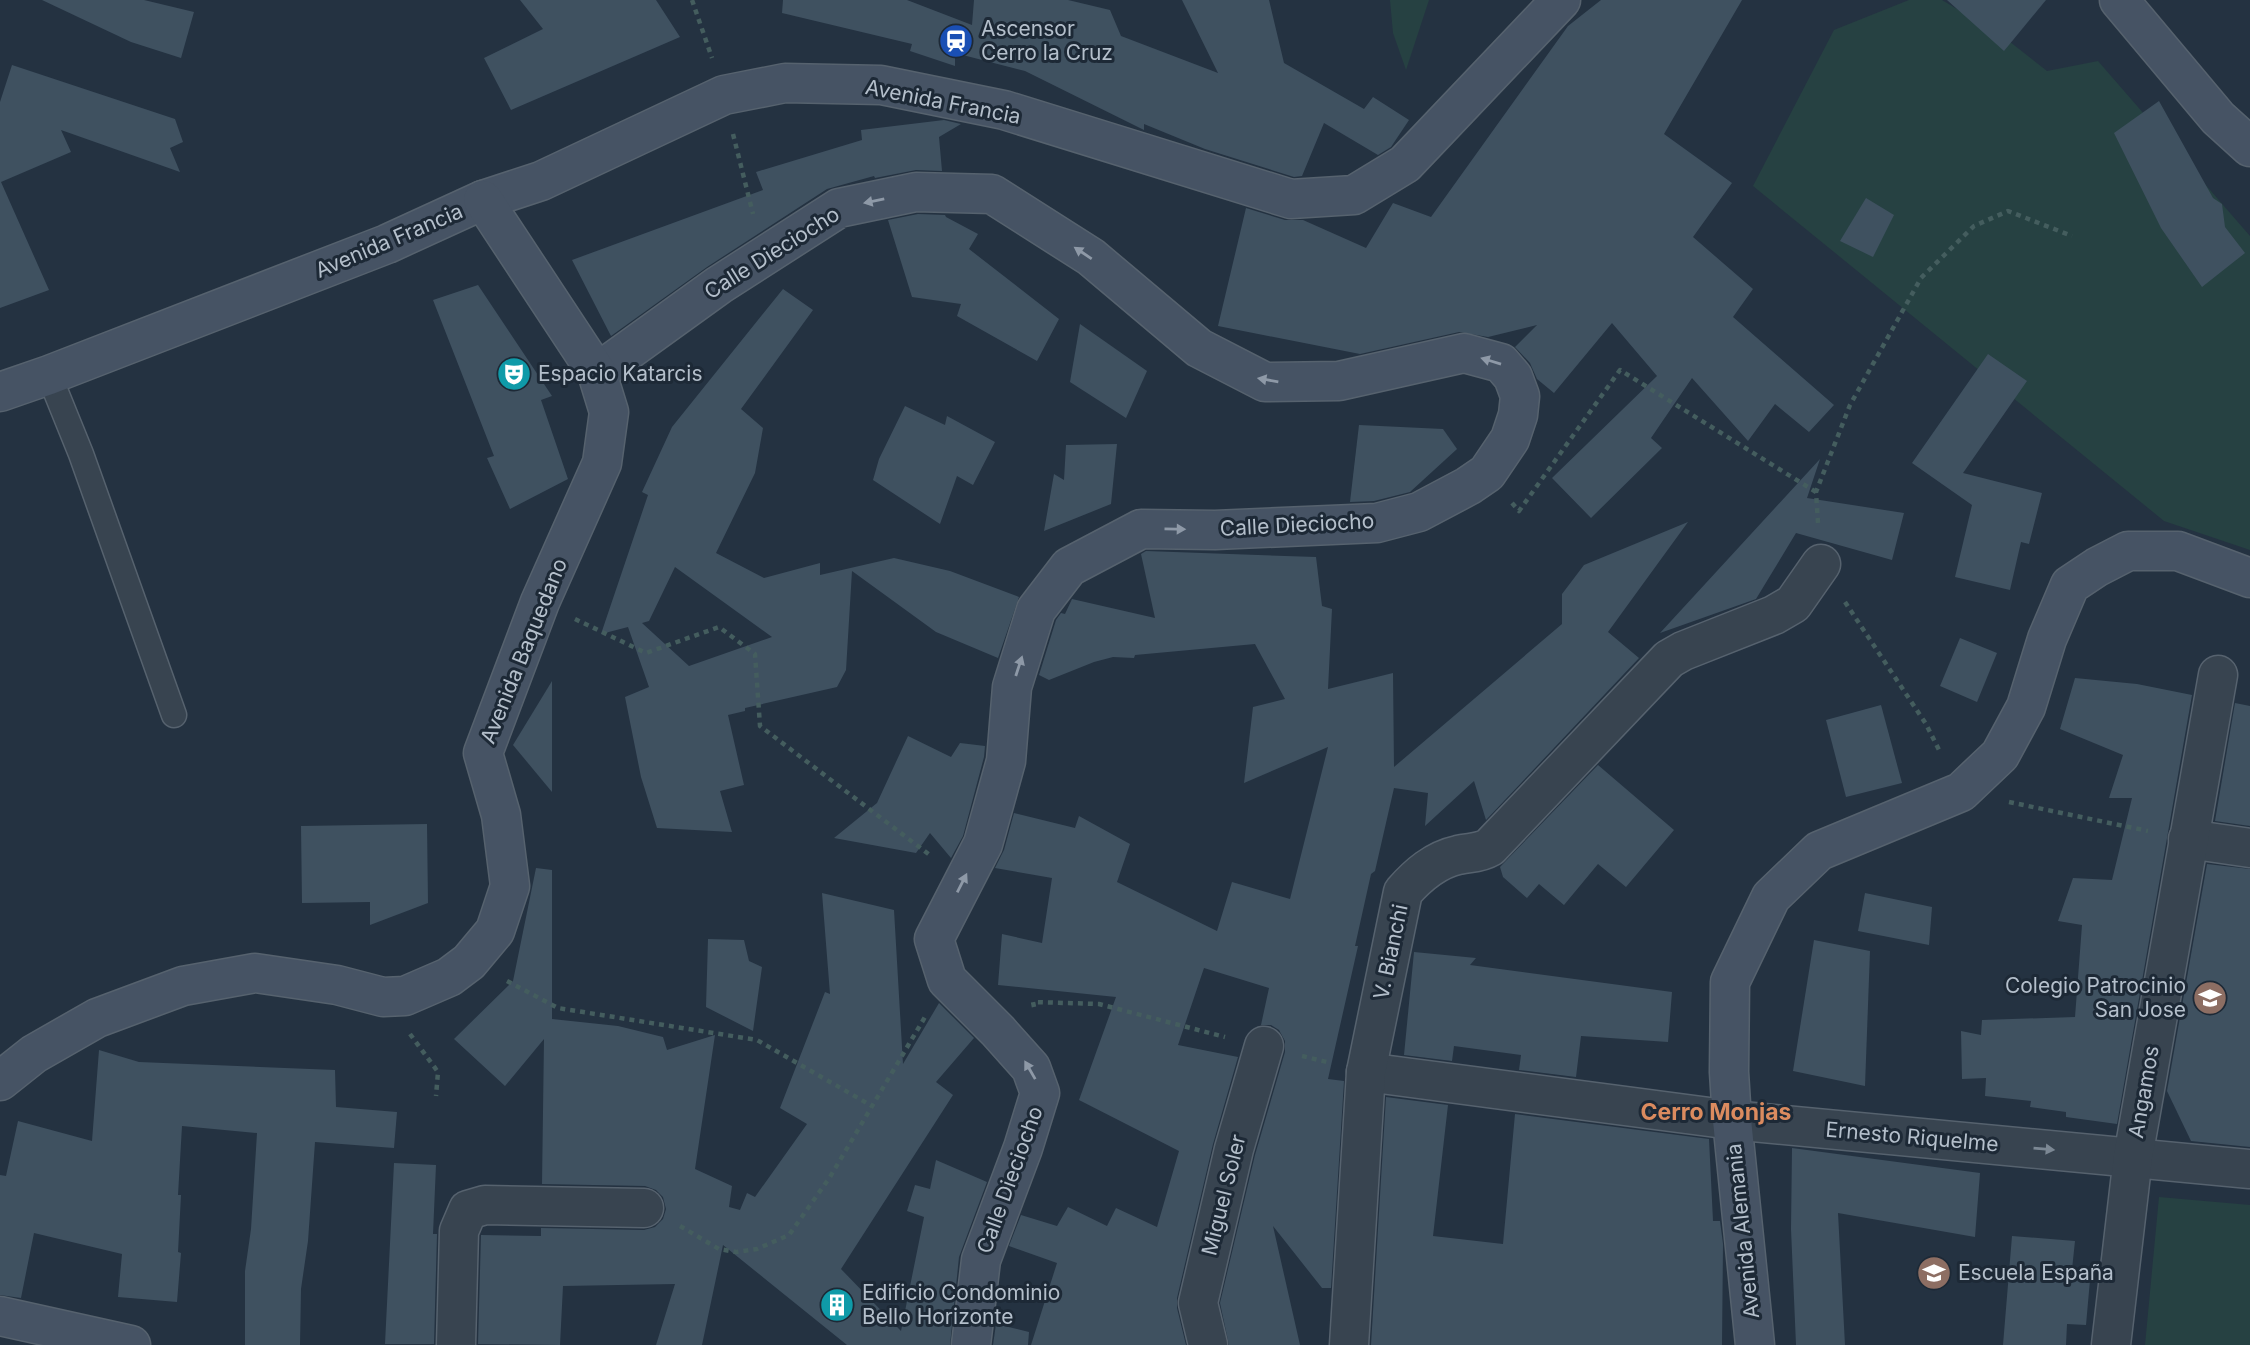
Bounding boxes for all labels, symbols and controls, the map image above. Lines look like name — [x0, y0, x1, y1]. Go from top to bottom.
place label: Ascensor Cerro la Cruz — [981, 16, 1113, 65]
station icon: Ascensor Cerro la Cruz — [937, 22, 975, 60]
street label: Avenida Francia — [863, 74, 1023, 129]
one-way arrow — [863, 195, 885, 206]
street label: Avenida Francia — [311, 198, 466, 283]
street label: Calle Dieciocho — [700, 201, 844, 304]
one-way arrow — [1073, 246, 1093, 259]
theatre icon: Espacio Katarcis — [495, 355, 533, 393]
one-way arrow — [1480, 355, 1501, 365]
place label: Espacio Katarcis — [538, 361, 703, 386]
one-way arrow — [1257, 374, 1279, 385]
street label: Calle Dieciocho — [1219, 508, 1375, 541]
one-way arrow — [1164, 524, 1186, 535]
street label: Avenida Baquedano — [475, 555, 572, 747]
one-way arrow — [1014, 655, 1024, 676]
one-way arrow — [956, 873, 968, 893]
street label: V. Bianchi — [1368, 902, 1413, 1002]
place label: Colegio Patrocinio San Jose — [2005, 973, 2186, 1022]
school or university icon: Colegio Patrocinio San Jose — [2191, 979, 2229, 1017]
street label: Angamos — [2123, 1044, 2164, 1140]
one-way arrow — [1024, 1060, 1037, 1080]
district label: Cerro Monjas — [1641, 1098, 1792, 1126]
street label: Calle Dieciocho — [971, 1103, 1048, 1257]
street label: Ernesto Riquelme — [1824, 1116, 2000, 1157]
street label: Miguel Soler — [1196, 1132, 1251, 1258]
street label: Avenida Alemania — [1721, 1142, 1764, 1320]
one-way arrow — [2033, 1143, 2055, 1154]
school or university icon: Escuela España — [1915, 1254, 1953, 1292]
place label: Escuela España — [1958, 1260, 2114, 1285]
place label: Edificio Condominio Bello Horizonte — [862, 1280, 1060, 1329]
building icon: Edificio Condominio Bello Horizonte — [818, 1286, 856, 1324]

